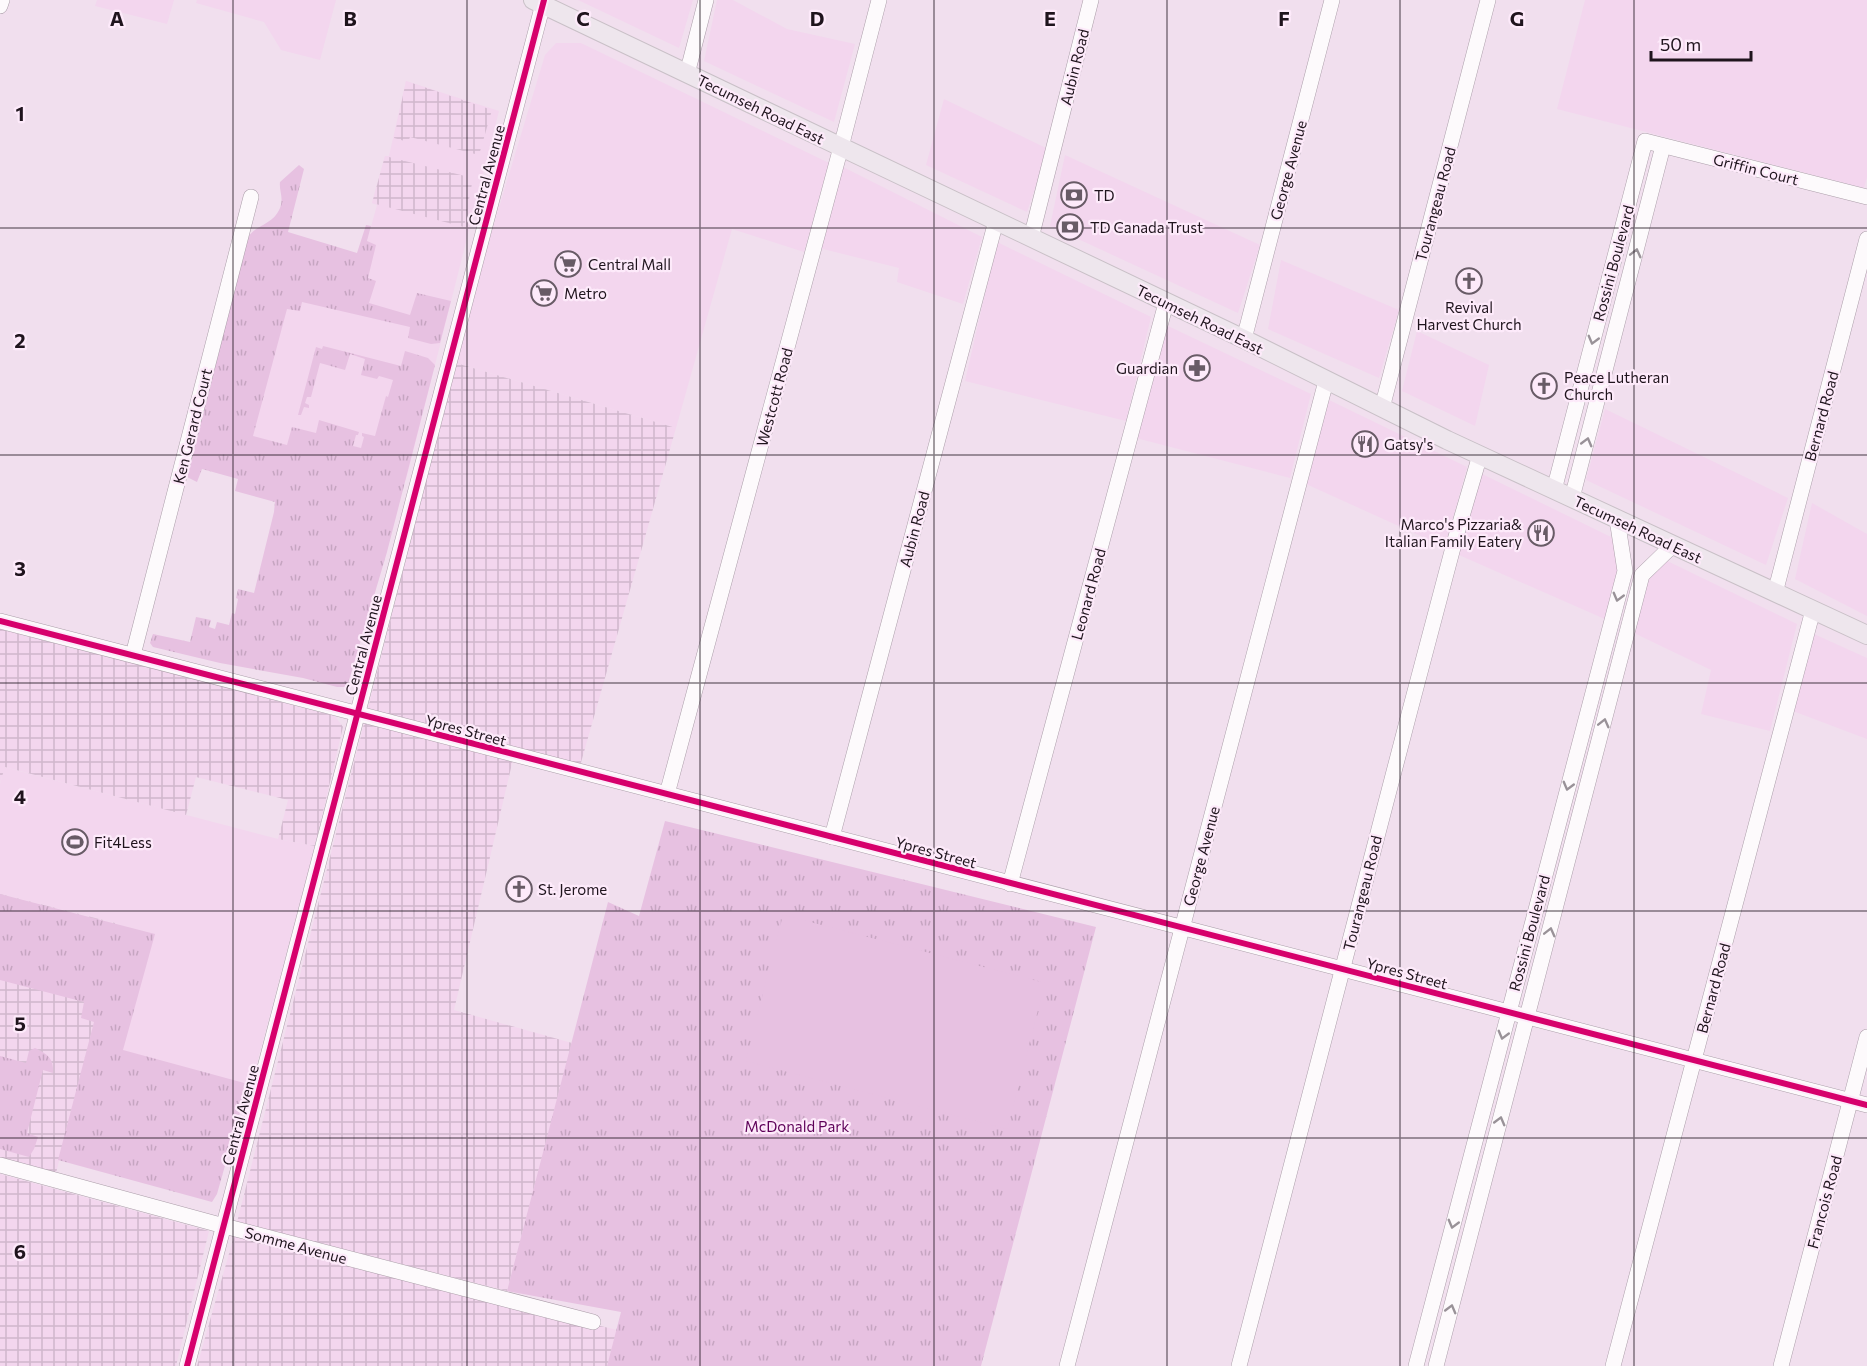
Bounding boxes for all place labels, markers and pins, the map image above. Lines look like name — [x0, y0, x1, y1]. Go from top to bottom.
bank icon: TD — [1059, 180, 1089, 210]
place label: TD — [1094, 186, 1115, 204]
bank icon: TD Canada Trust — [1055, 212, 1085, 242]
place label: TD Canada Trust — [1090, 218, 1203, 236]
supermarket icon: Central Mall — [553, 249, 583, 279]
place label: Central Mall — [588, 255, 671, 273]
church icon: Revival Harvest Church — [1454, 266, 1484, 296]
supermarket icon: Metro — [529, 278, 559, 308]
place label: Metro — [564, 284, 607, 302]
place label: Revival Harvest Church — [1416, 298, 1522, 333]
pharmacy icon: Guardian — [1182, 353, 1212, 383]
place label: Guardian — [1116, 359, 1178, 377]
place label: Peace Lutheran Church — [1564, 368, 1669, 403]
church icon: Peace Lutheran Church — [1529, 371, 1559, 401]
restaurant icon: Gatsy's — [1350, 429, 1380, 459]
place label: Gatsy's — [1384, 435, 1433, 453]
place label: Marco's Pizzaria& Italian Family Eatery — [1385, 515, 1522, 550]
restaurant icon: Marco's Pizzaria& Italian Family Eatery — [1526, 518, 1556, 548]
sports icon: Fit4Less — [60, 827, 90, 857]
place label: Fit4Less — [94, 833, 152, 851]
church icon: St. Jerome — [504, 874, 534, 904]
place label: St. Jerome — [538, 880, 607, 898]

